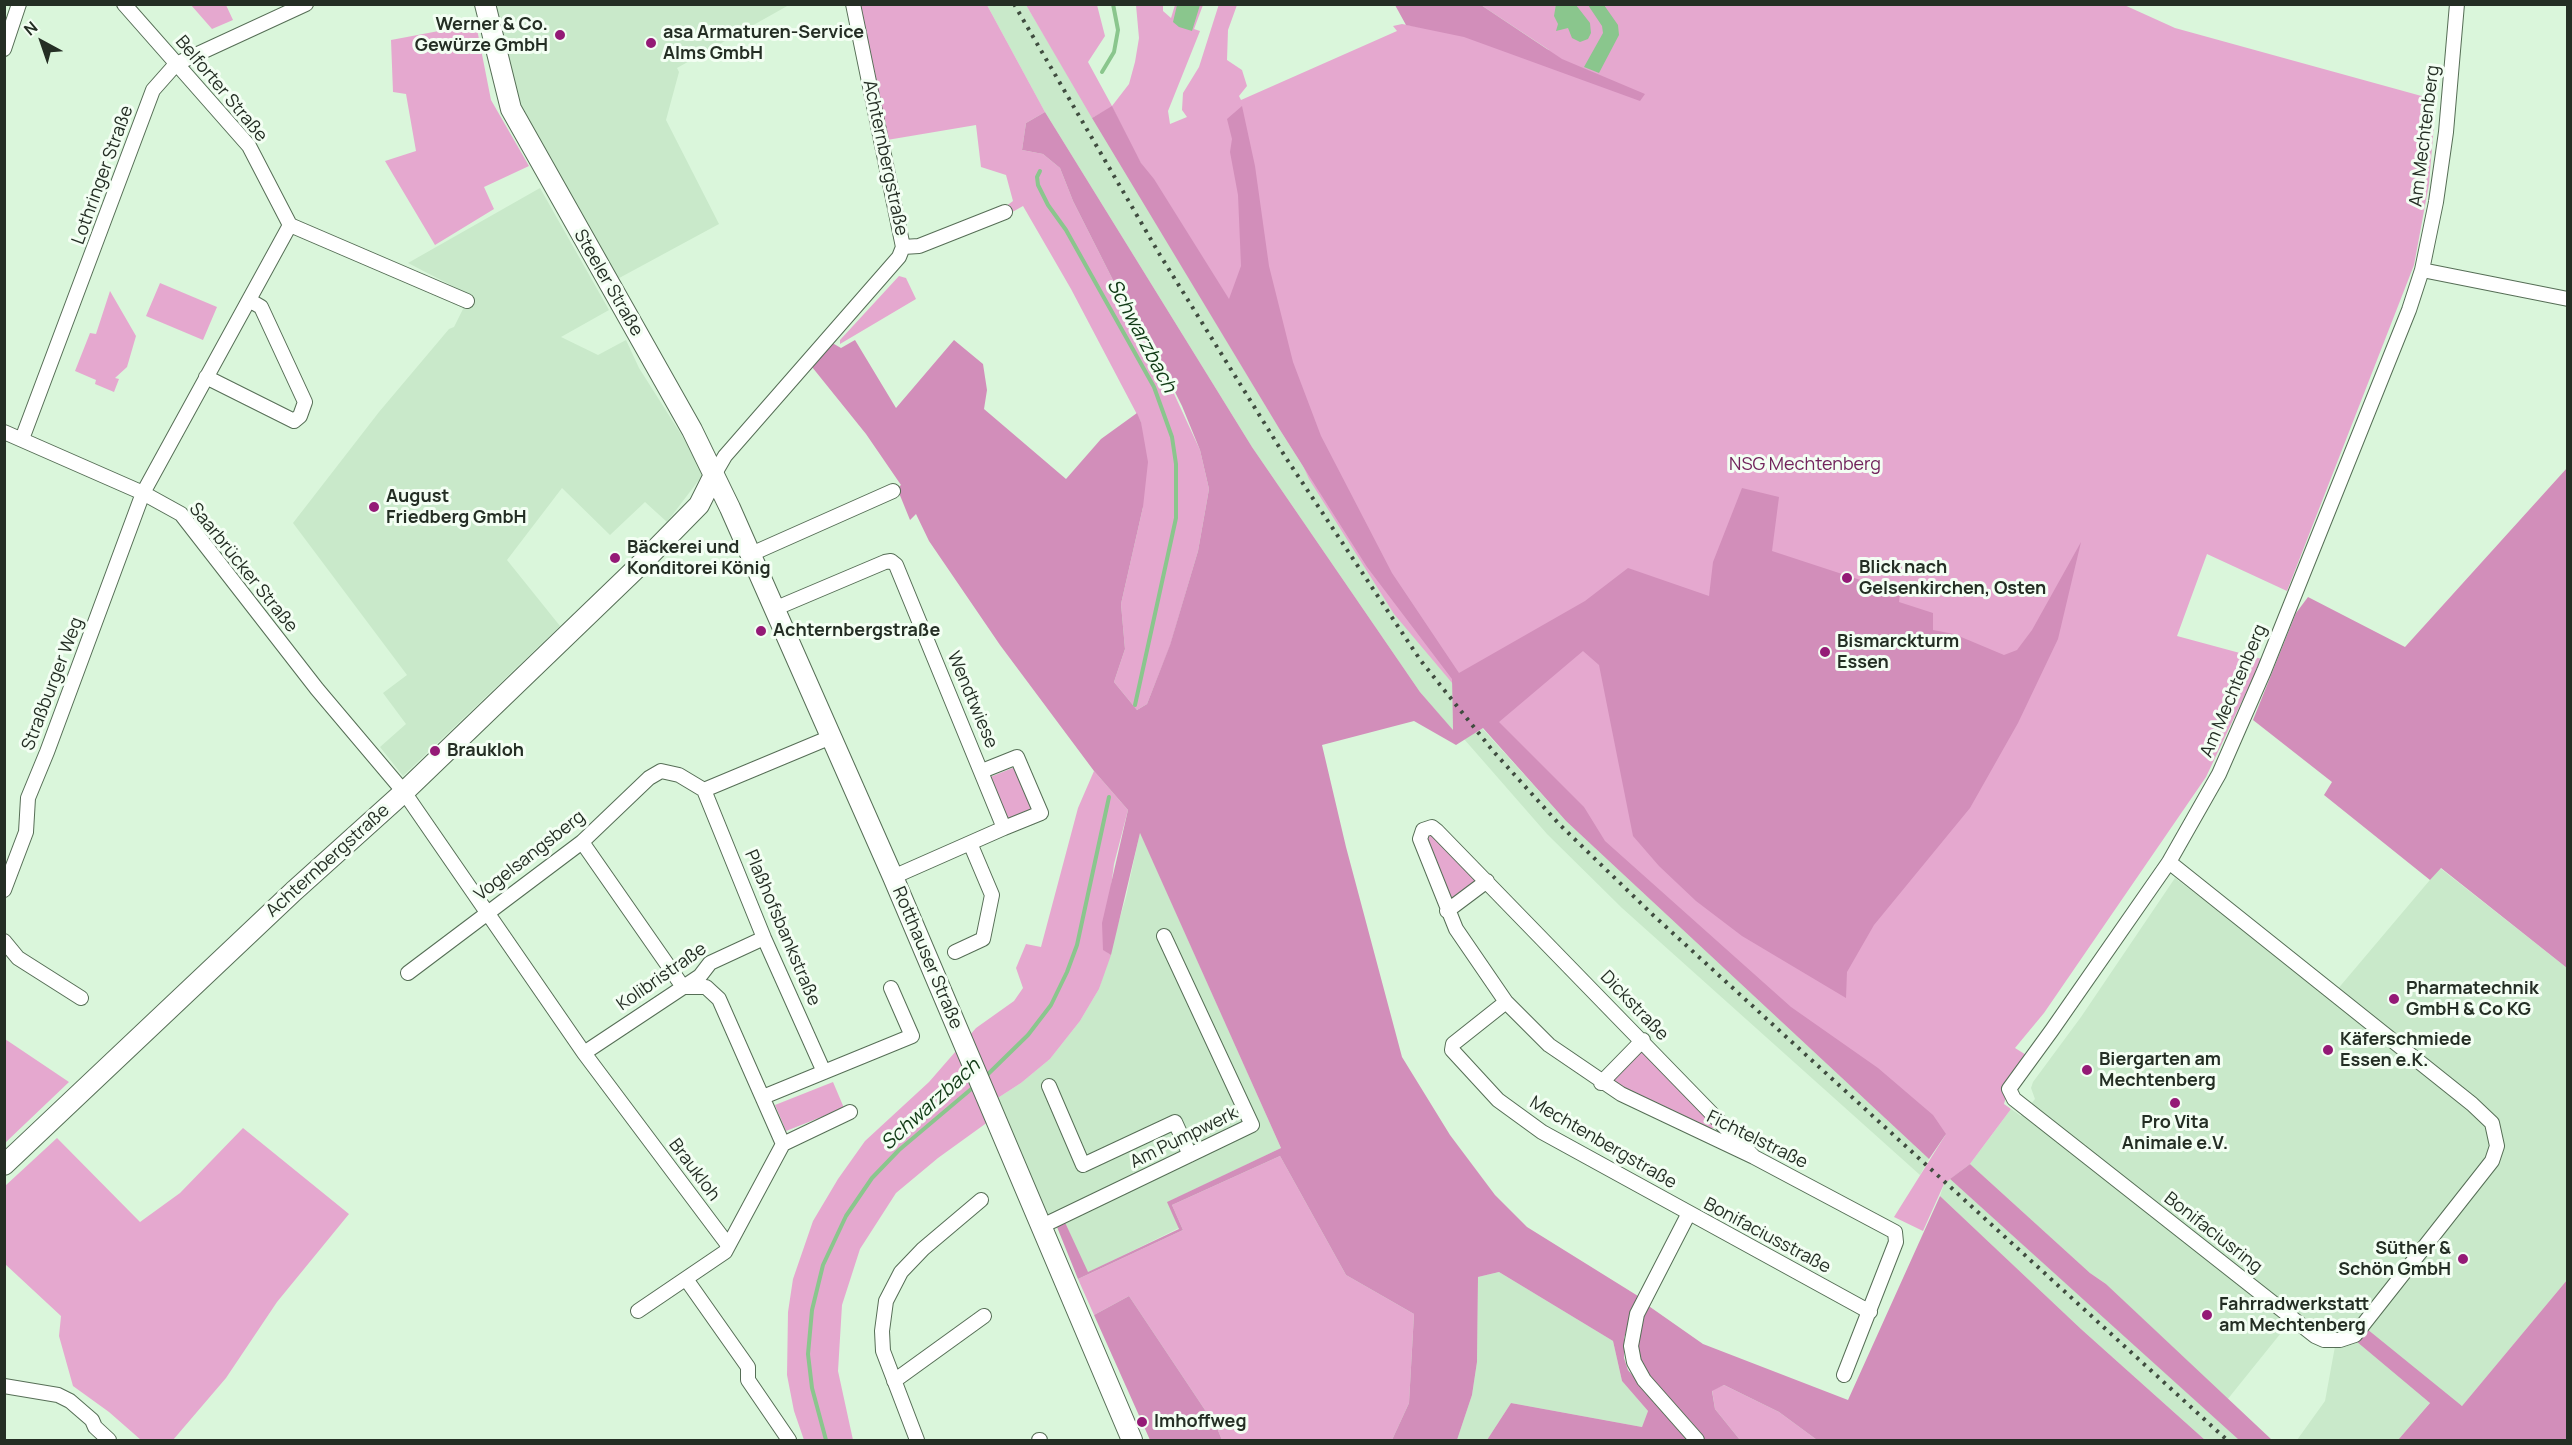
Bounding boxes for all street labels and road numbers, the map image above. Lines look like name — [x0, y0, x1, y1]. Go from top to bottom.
street label: Belforter Straße — [170, 31, 272, 147]
street label: Am Mechtenberg — [2406, 64, 2444, 208]
street label: Achternbergstraße — [858, 78, 912, 238]
street label: Lothringer Straße — [68, 103, 138, 247]
street label: Steeler Straße — [569, 226, 647, 340]
street label: Saarbrücker Straße — [184, 499, 302, 637]
street label: Straßburger Weg — [18, 614, 88, 754]
street label: Am Mechtenberg — [2196, 621, 2272, 761]
street label: Wendtwiese — [942, 648, 1002, 752]
street label: Achternbergstraße — [262, 800, 394, 922]
street label: Vogelsangsberg — [471, 806, 589, 906]
street label: Plaßhofsbankstraße — [739, 847, 825, 1009]
street label: Rotthauser Straße — [887, 884, 967, 1032]
street label: Kolibristraße — [613, 938, 711, 1016]
street label: Dickstraße — [1595, 966, 1673, 1046]
street label: Mechtenbergstraße — [1526, 1092, 1680, 1194]
street label: Am Pumpwerk — [1127, 1103, 1241, 1173]
street label: Fichtelstraße — [1703, 1106, 1811, 1174]
street label: Braukloh — [664, 1135, 724, 1205]
street label: Bonifaciusring — [2160, 1188, 2266, 1278]
street label: Bonifaciusstraße — [1700, 1193, 1834, 1279]

